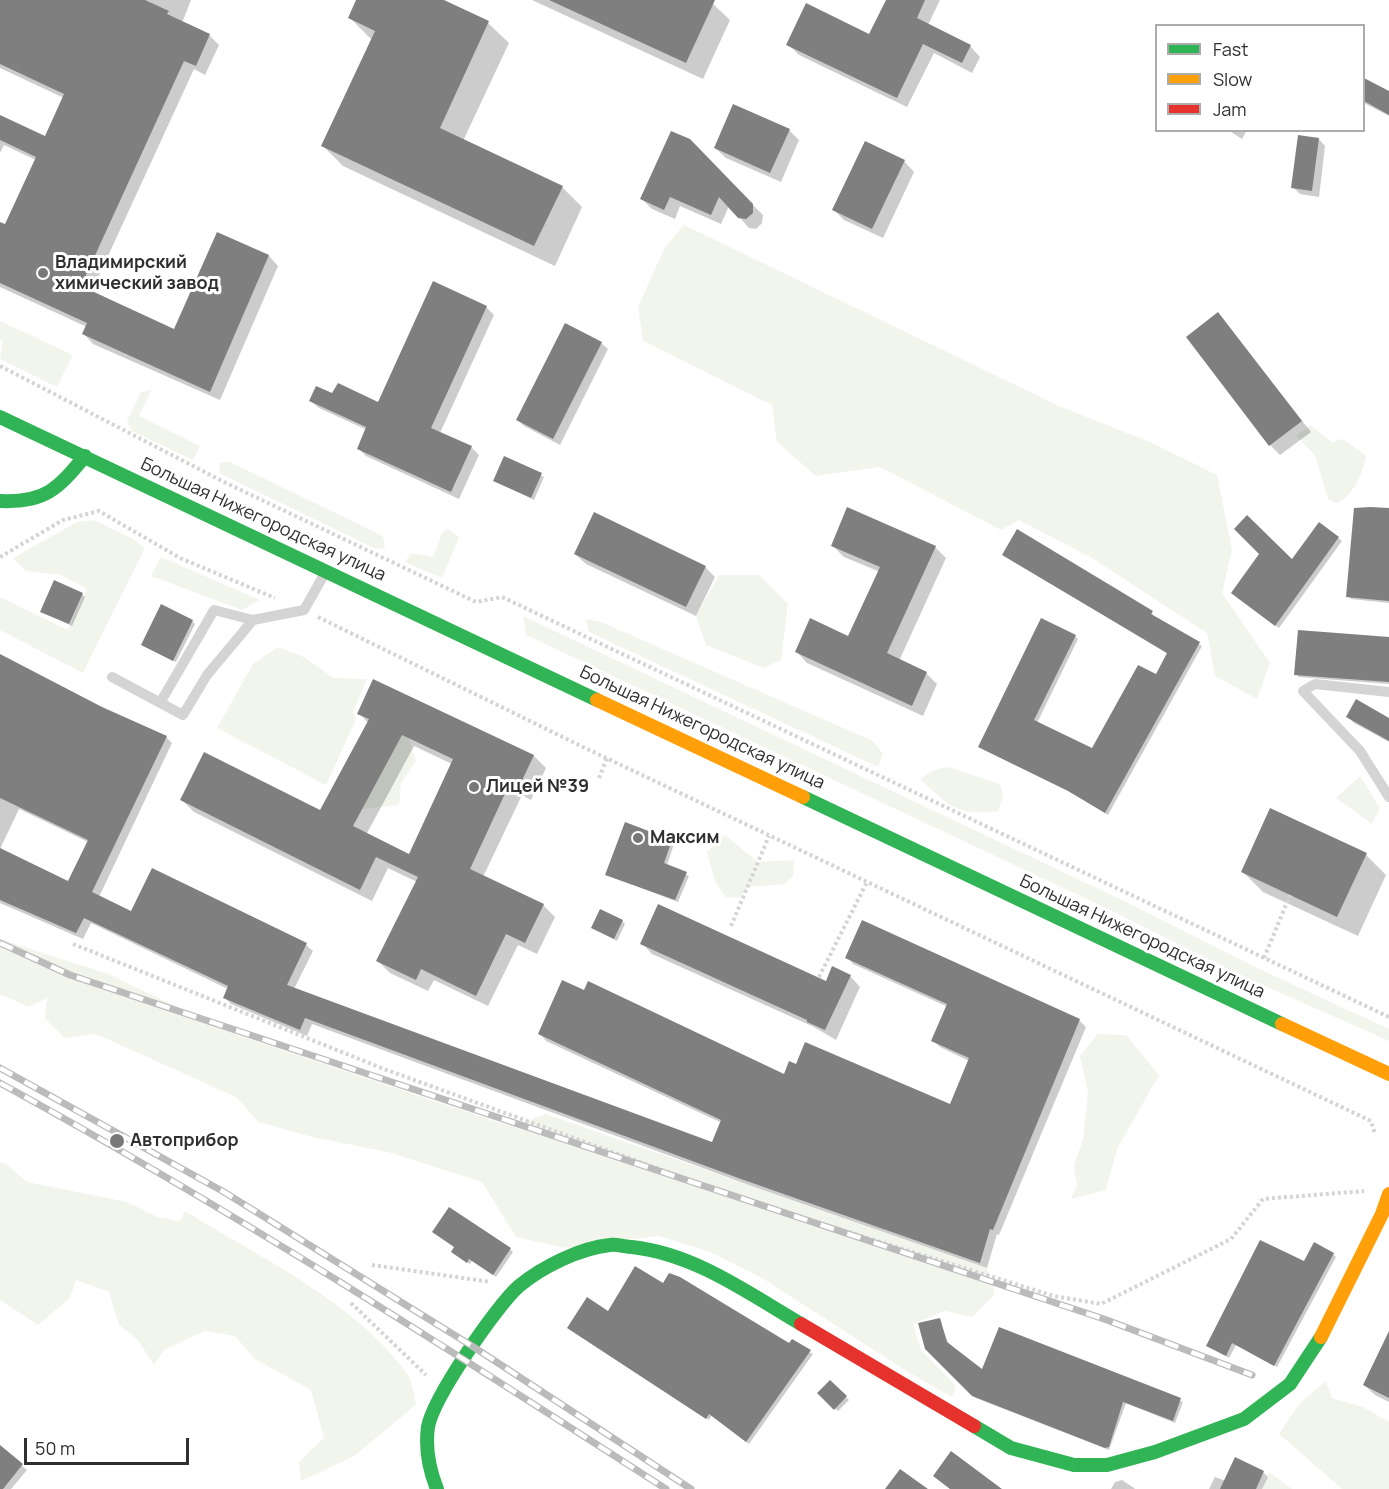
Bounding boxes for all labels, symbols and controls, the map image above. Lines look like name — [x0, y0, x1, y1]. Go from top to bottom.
legend — [1155, 24, 1365, 132]
text: Fast — [1213, 37, 1248, 61]
text: Slow — [1213, 67, 1252, 91]
text: Jam — [1213, 97, 1247, 121]
place label: Владимирский химический завод — [55, 252, 219, 294]
marker: Владимирский химический завод — [36, 266, 50, 280]
street label: Большая Нижегородская улица — [137, 454, 389, 586]
street label: Большая Нижегородская улица — [576, 662, 828, 794]
place label: Лицей №39 — [486, 776, 589, 798]
marker: Лицей №39 — [467, 780, 481, 794]
place label: Максим — [650, 827, 720, 849]
marker: Максим — [631, 831, 645, 845]
street label: Большая Нижегородская улица — [1016, 871, 1268, 1003]
place label: Автоприбор — [130, 1130, 239, 1152]
marker: Автоприбор — [108, 1132, 126, 1150]
scale bar — [27, 1426, 192, 1464]
text: 50 m — [35, 1436, 75, 1460]

